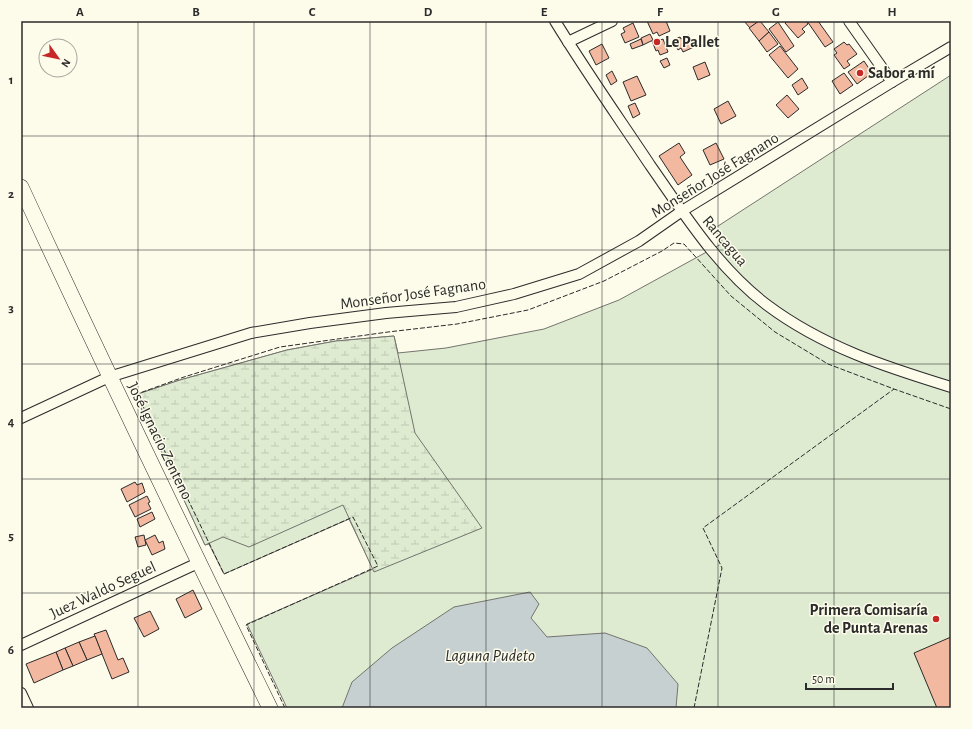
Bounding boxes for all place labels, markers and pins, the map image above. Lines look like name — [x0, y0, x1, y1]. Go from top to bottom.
place label: Le Pallet — [665, 34, 720, 50]
marker: Le Pallet — [652, 37, 662, 47]
place label: Sabor a mí — [868, 65, 936, 81]
marker: Sabor a mí — [855, 68, 865, 78]
place label: Primera Comisaría de Punta Arenas — [809, 602, 928, 636]
marker: Primera Comisaría de Punta Arenas — [931, 614, 941, 624]

